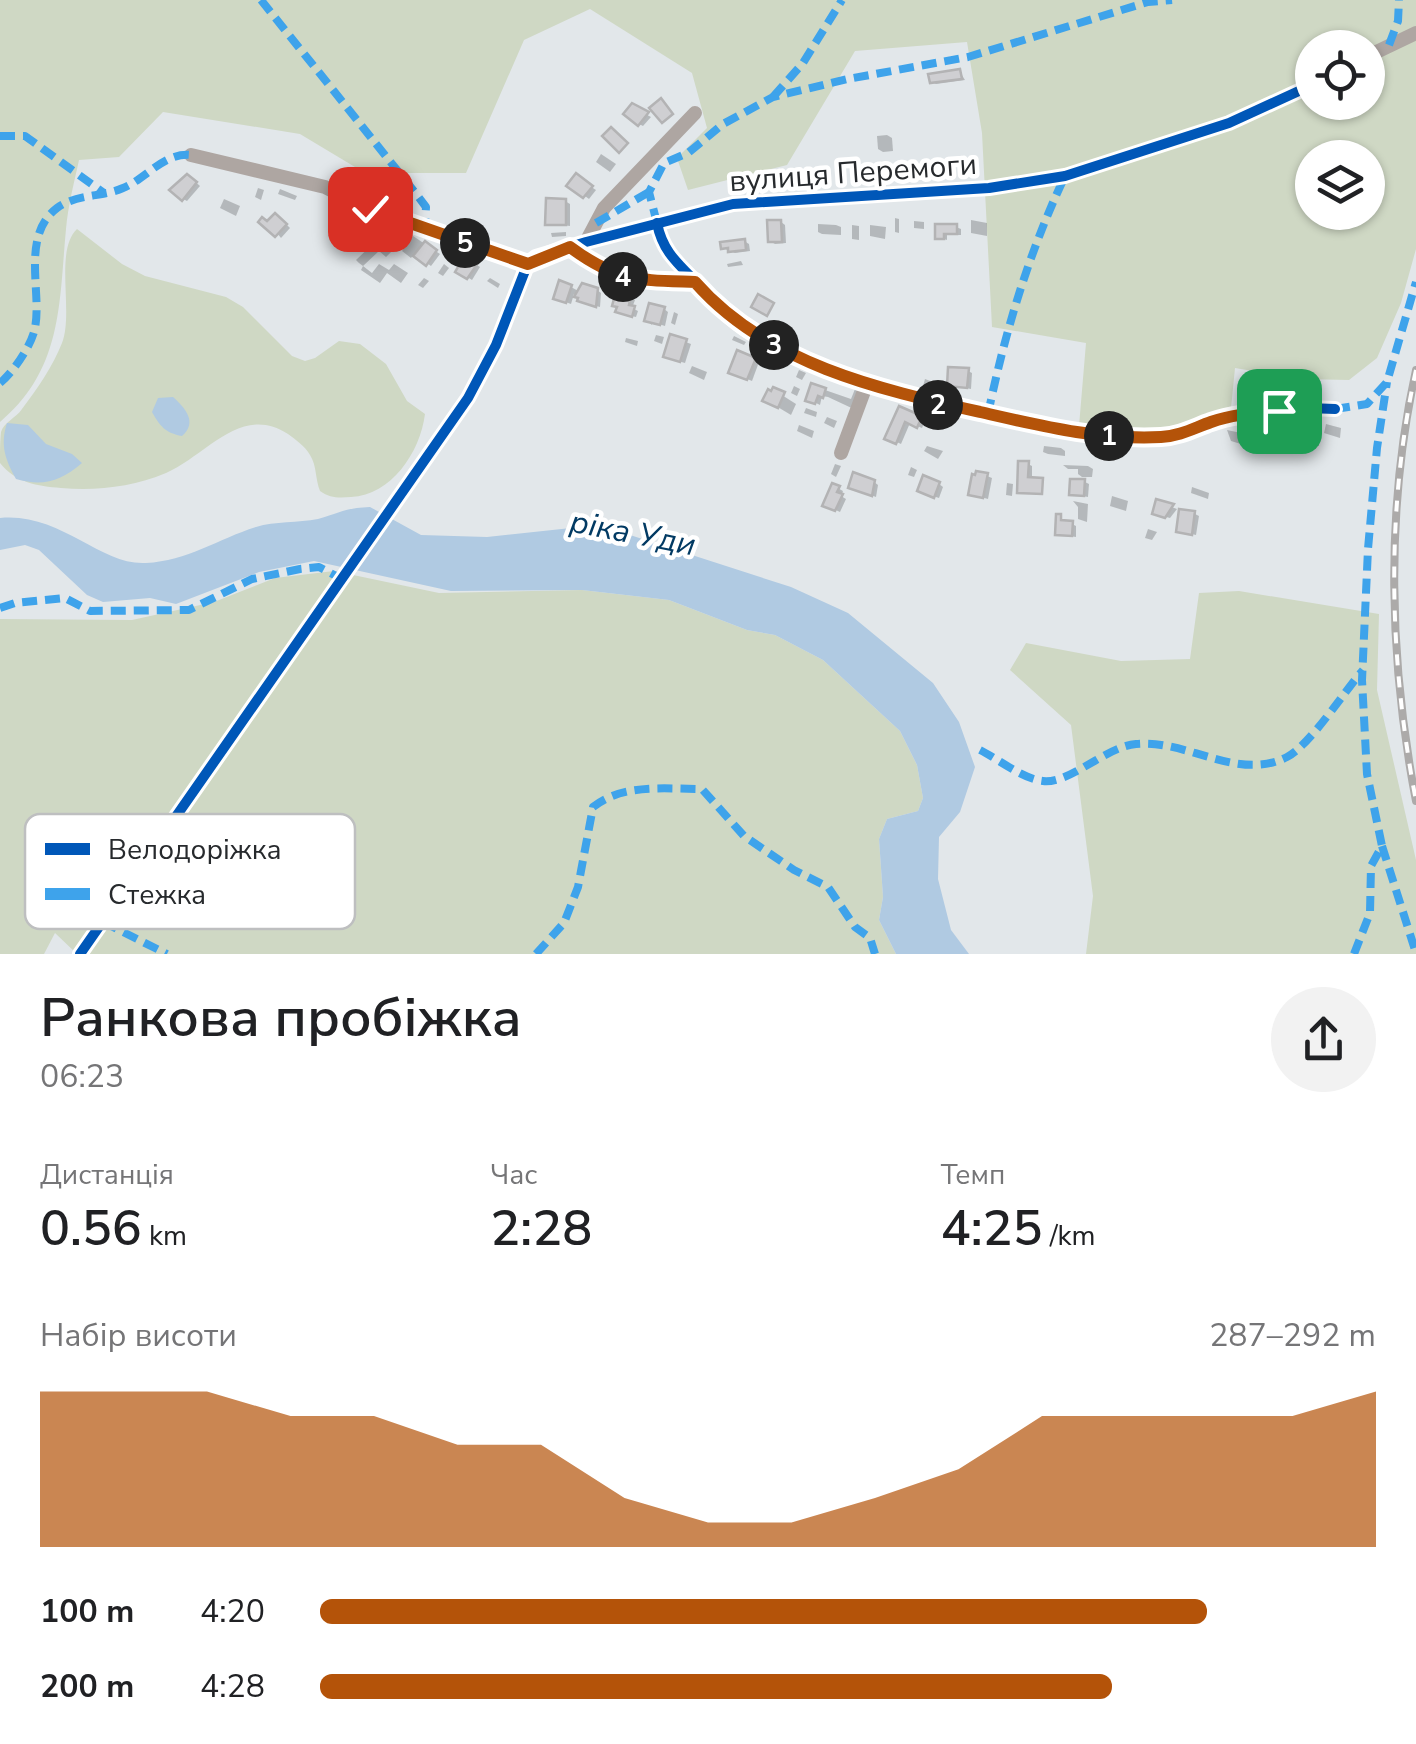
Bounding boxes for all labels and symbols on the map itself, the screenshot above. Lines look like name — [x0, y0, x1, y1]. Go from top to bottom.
street label: вулиця Перемоги — [728, 144, 978, 202]
pin — [328, 167, 413, 252]
pin: 5 — [440, 218, 490, 268]
pin: 4 — [598, 252, 648, 302]
pin: 3 — [749, 320, 799, 370]
pin — [1237, 369, 1322, 454]
pin: 2 — [913, 380, 963, 430]
pin: 1 — [1084, 411, 1134, 461]
water label: ріка Уди — [566, 500, 700, 566]
legend — [25, 814, 355, 929]
text: Велодоріжка — [108, 831, 282, 869]
text: Стежка — [108, 876, 206, 914]

